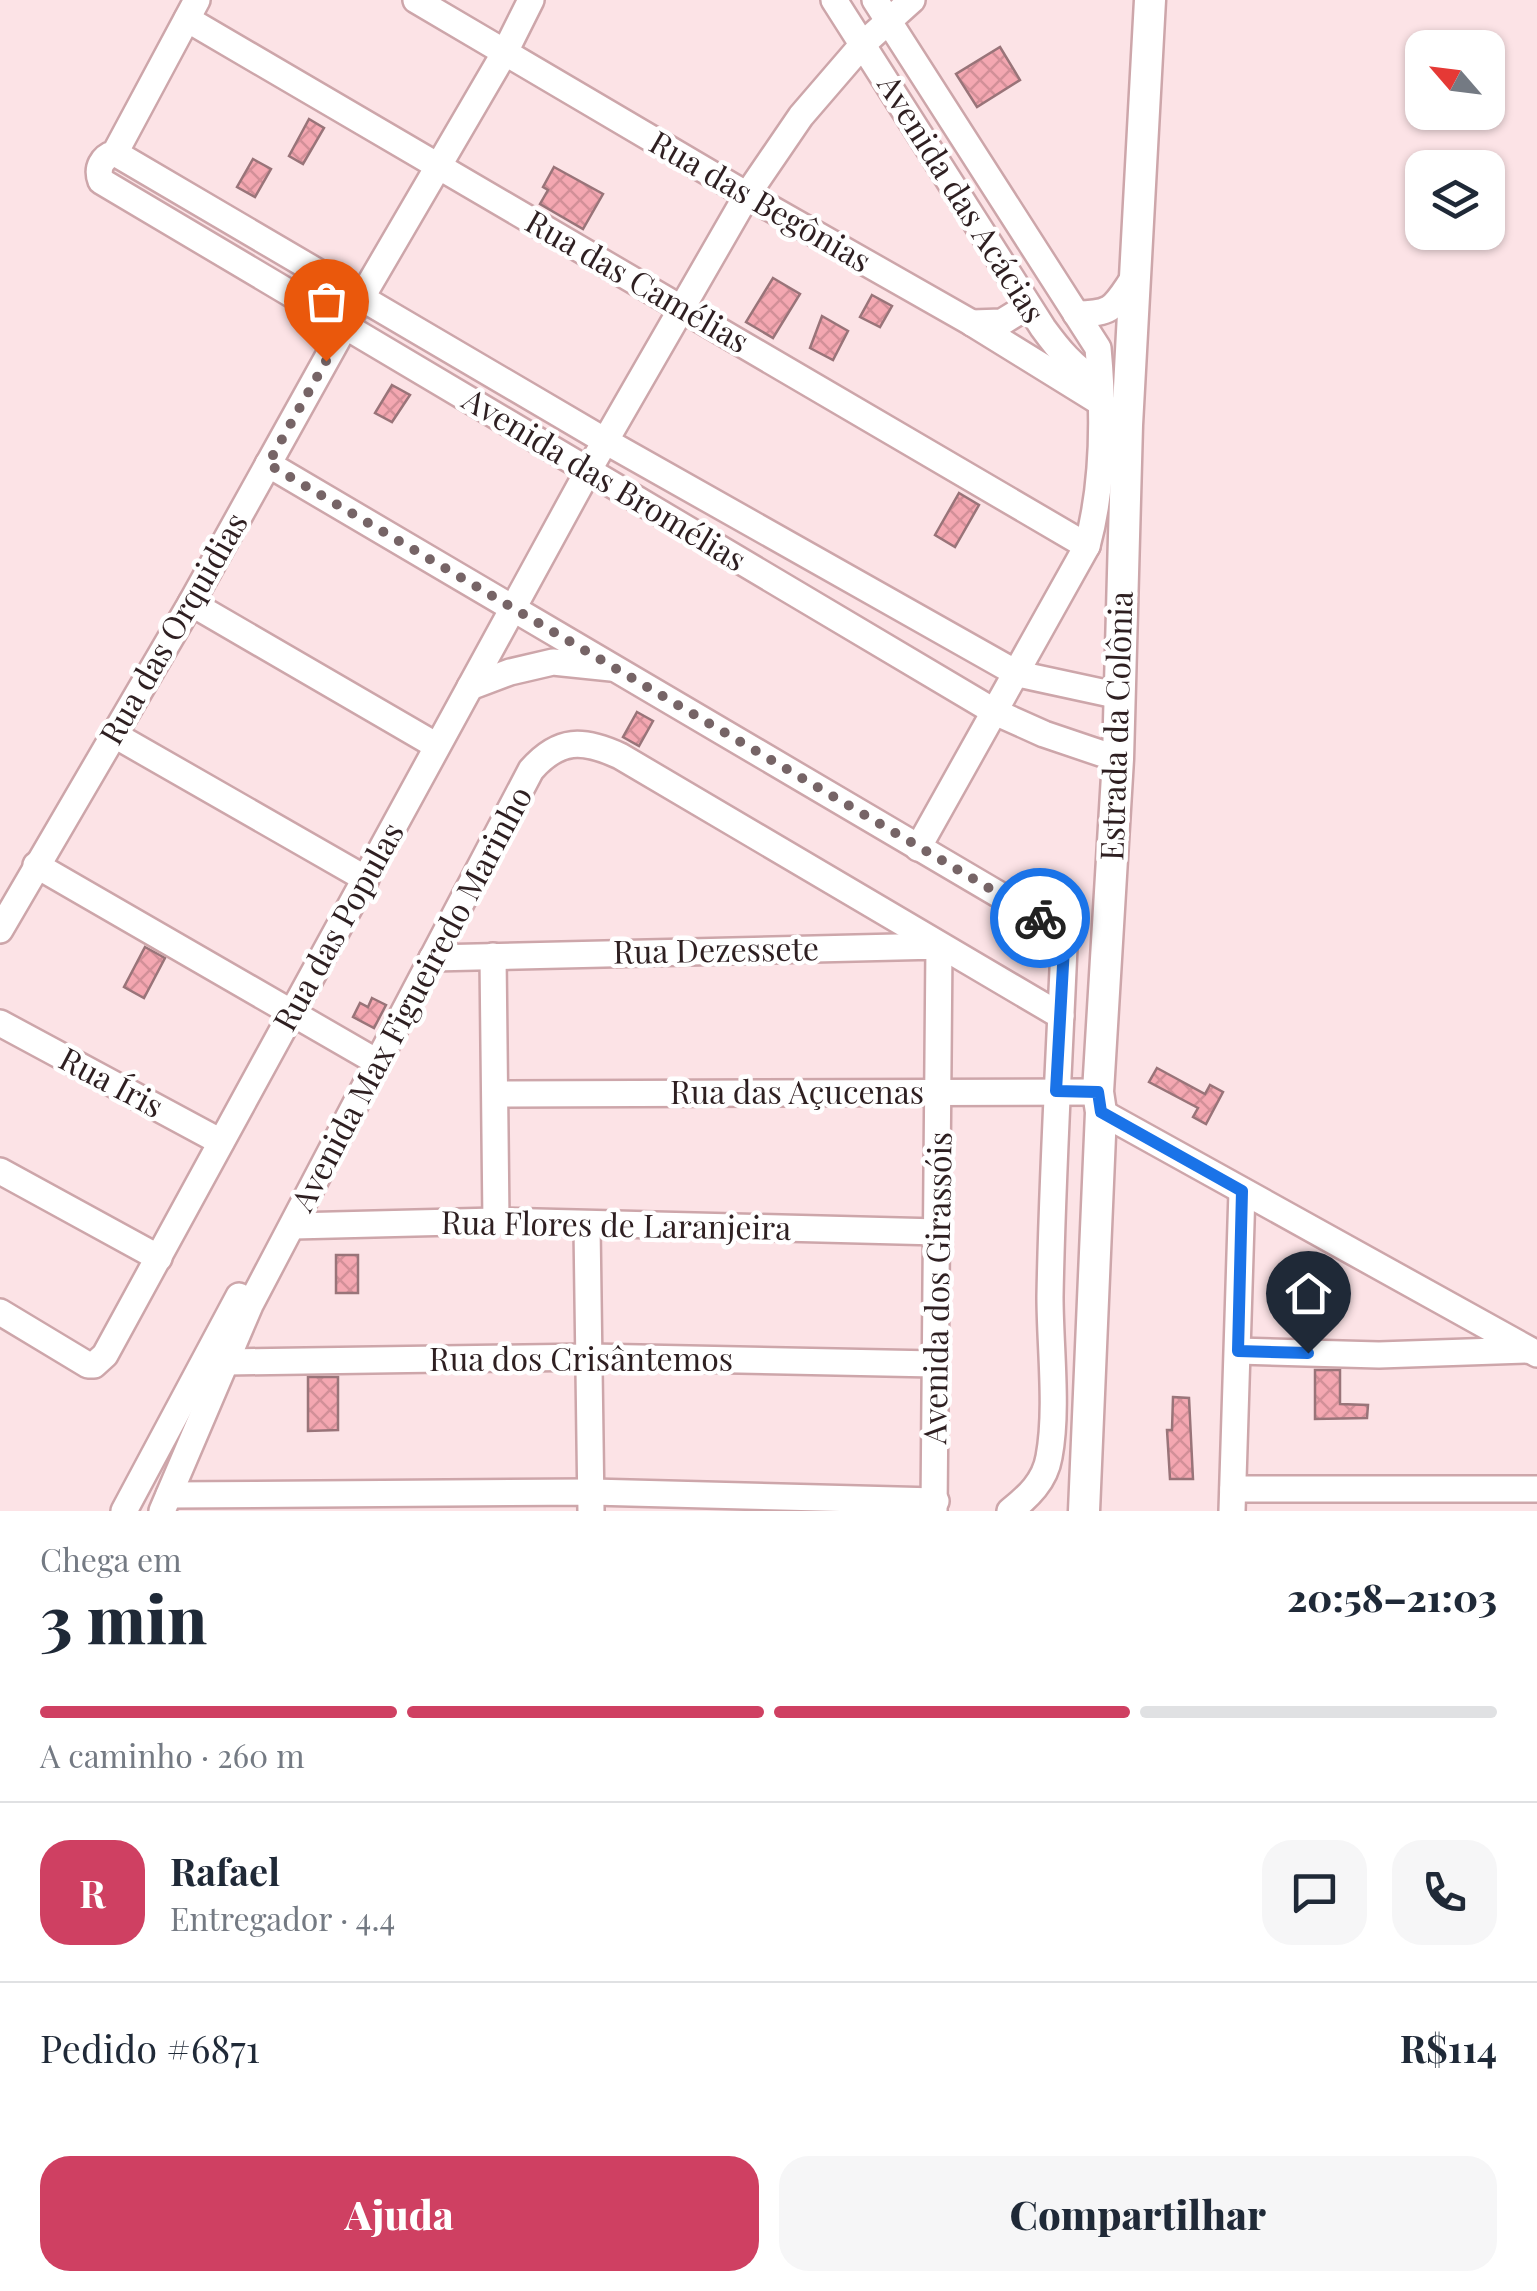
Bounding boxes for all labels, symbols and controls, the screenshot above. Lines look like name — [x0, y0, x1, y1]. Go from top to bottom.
north arrow — [1405, 30, 1505, 130]
map controls — [1405, 30, 1505, 250]
street label: Avenida das Acácias — [869, 65, 1057, 330]
street label: Rua das Begônias — [643, 119, 880, 281]
button: layers — [1405, 150, 1505, 250]
street label: Rua das Camélias — [519, 198, 758, 361]
pin — [284, 259, 369, 362]
icon: bag — [299, 274, 354, 329]
street label: Avenida das Bromélias — [455, 376, 755, 580]
street label: Rua das Orquidias — [88, 504, 256, 752]
street label: Estrada da Colônia — [1088, 590, 1141, 861]
street label: Avenida Max Figueiredo Marinho — [279, 778, 540, 1219]
street label: Rua das Populas — [262, 814, 412, 1038]
courier — [990, 868, 1090, 968]
icon: bike — [1013, 891, 1068, 946]
street label: Rua Dezessete — [613, 925, 819, 972]
street label: Rua Íris — [53, 1036, 172, 1126]
street label: Rua das Açucenas — [670, 1069, 924, 1112]
street label: Avenida dos Girassóis — [911, 1131, 960, 1446]
street label: Rua Flores de Laranjeira — [441, 1199, 792, 1248]
pin — [1266, 1251, 1351, 1354]
icon: home — [1281, 1266, 1336, 1321]
street label: Rua dos Crisântemos — [429, 1336, 733, 1379]
text: Chega em — [40, 1537, 182, 1580]
text: 20:58–21:03 — [1287, 1571, 1497, 1622]
text: 3 min — [40, 1574, 207, 1660]
text: A caminho · 260 m — [40, 1733, 305, 1776]
button: chat — [1262, 1840, 1367, 1945]
button: phone — [1392, 1840, 1497, 1945]
text: Rafael — [170, 1845, 280, 1896]
text: R — [79, 1867, 106, 1918]
text: Entregador · 4.4 — [170, 1896, 395, 1939]
text: Pedido #6871 — [40, 2022, 260, 2073]
text: R$114 — [1400, 2022, 1497, 2073]
button: Ajuda — [40, 2156, 759, 2271]
button: Compartilhar — [779, 2156, 1497, 2271]

